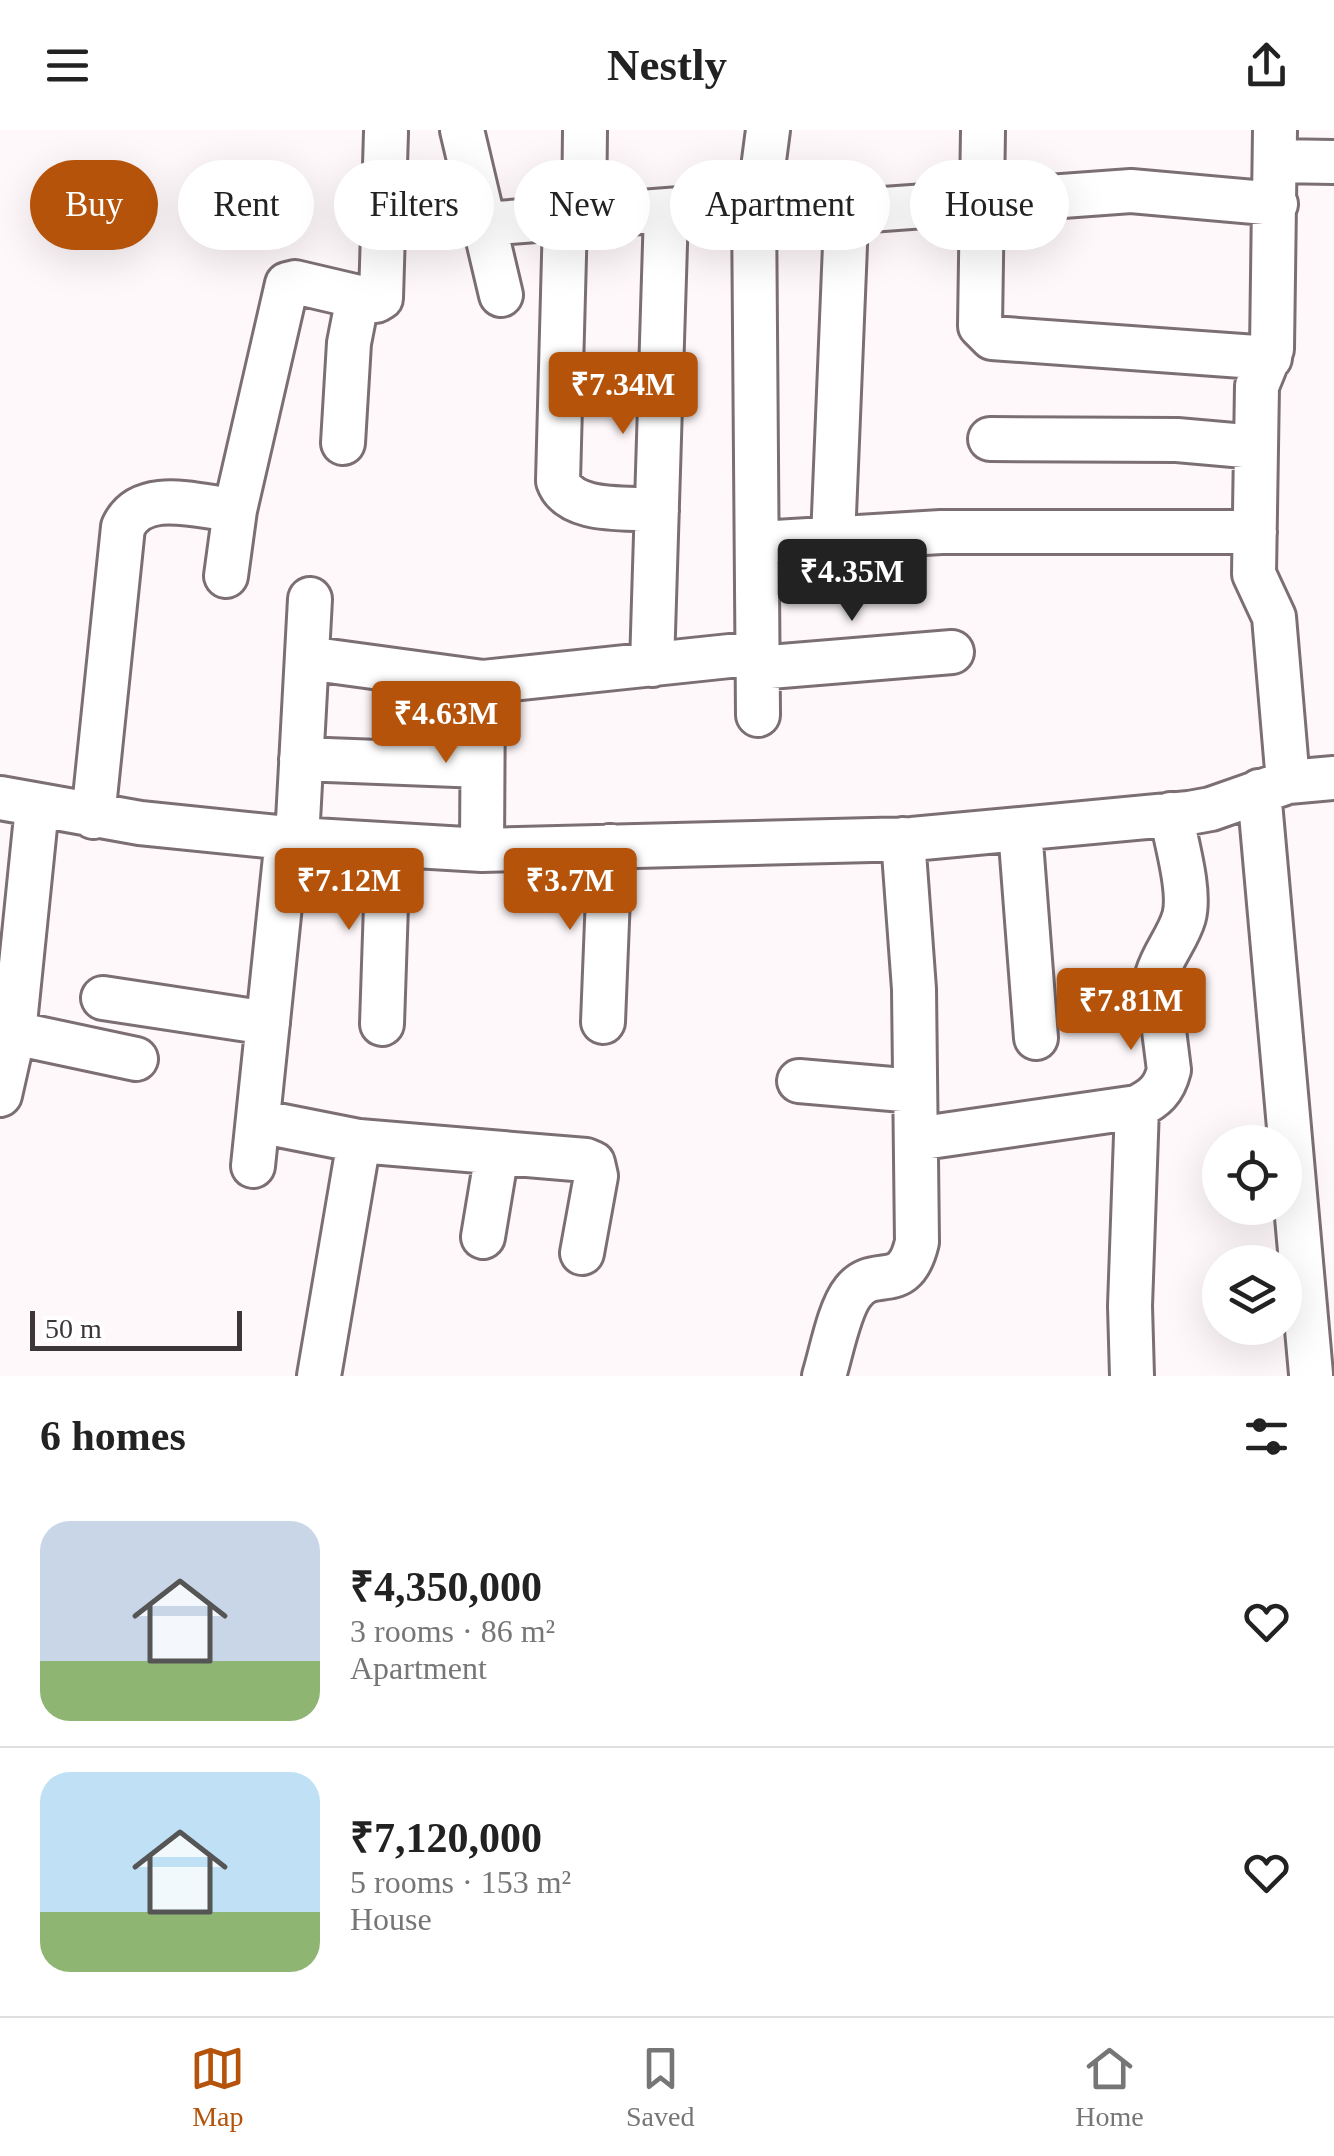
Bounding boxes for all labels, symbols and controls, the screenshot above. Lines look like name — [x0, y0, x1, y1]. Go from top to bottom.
icon: menu — [40, 38, 95, 93]
icon: share — [1239, 38, 1294, 93]
text: Nestly — [607, 40, 727, 90]
chip: Buy — [30, 160, 158, 250]
chip: Rent — [178, 160, 314, 250]
chip: Filters — [334, 160, 494, 250]
chip: New — [514, 160, 650, 250]
chip: Apartment — [670, 160, 890, 250]
chip: House — [910, 160, 1069, 250]
pin: ₹7.34M — [542, 352, 704, 437]
text: ₹7.34M — [571, 366, 675, 402]
pin: ₹4.35M — [771, 539, 933, 624]
text: ₹4.35M — [800, 553, 904, 589]
pin: ₹4.63M — [365, 681, 527, 766]
text: ₹4.63M — [394, 695, 498, 731]
pin: ₹7.12M — [268, 848, 430, 933]
pin: ₹3.7M — [500, 848, 640, 933]
text: ₹7.12M — [297, 862, 401, 898]
text: ₹3.7M — [526, 862, 614, 898]
pin: ₹7.81M — [1050, 968, 1212, 1053]
text: ₹7.81M — [1079, 982, 1183, 1018]
map controls — [1202, 1125, 1302, 1345]
button: locate — [1202, 1125, 1302, 1225]
button: layers — [1202, 1245, 1302, 1345]
scale bar — [30, 1306, 242, 1350]
text: 50 m — [45, 1313, 102, 1344]
icon: filters — [1239, 1409, 1294, 1464]
text: 6 homes — [40, 1413, 186, 1459]
icon: home — [120, 1561, 240, 1681]
text: ₹4,350,000 — [350, 1564, 542, 1610]
icon: heart — [1239, 1594, 1294, 1649]
text: 3 rooms · 86 m² — [350, 1613, 555, 1649]
text: Apartment — [350, 1650, 487, 1686]
icon: home — [120, 1812, 240, 1932]
text: ₹7,120,000 — [350, 1815, 542, 1861]
icon: heart — [1239, 1845, 1294, 1900]
text: 5 rooms · 153 m² — [350, 1864, 571, 1900]
text: House — [350, 1901, 432, 1937]
tab: Map — [190, 2041, 245, 2133]
tab: Saved — [626, 2041, 694, 2133]
tab: Home — [1075, 2041, 1144, 2133]

